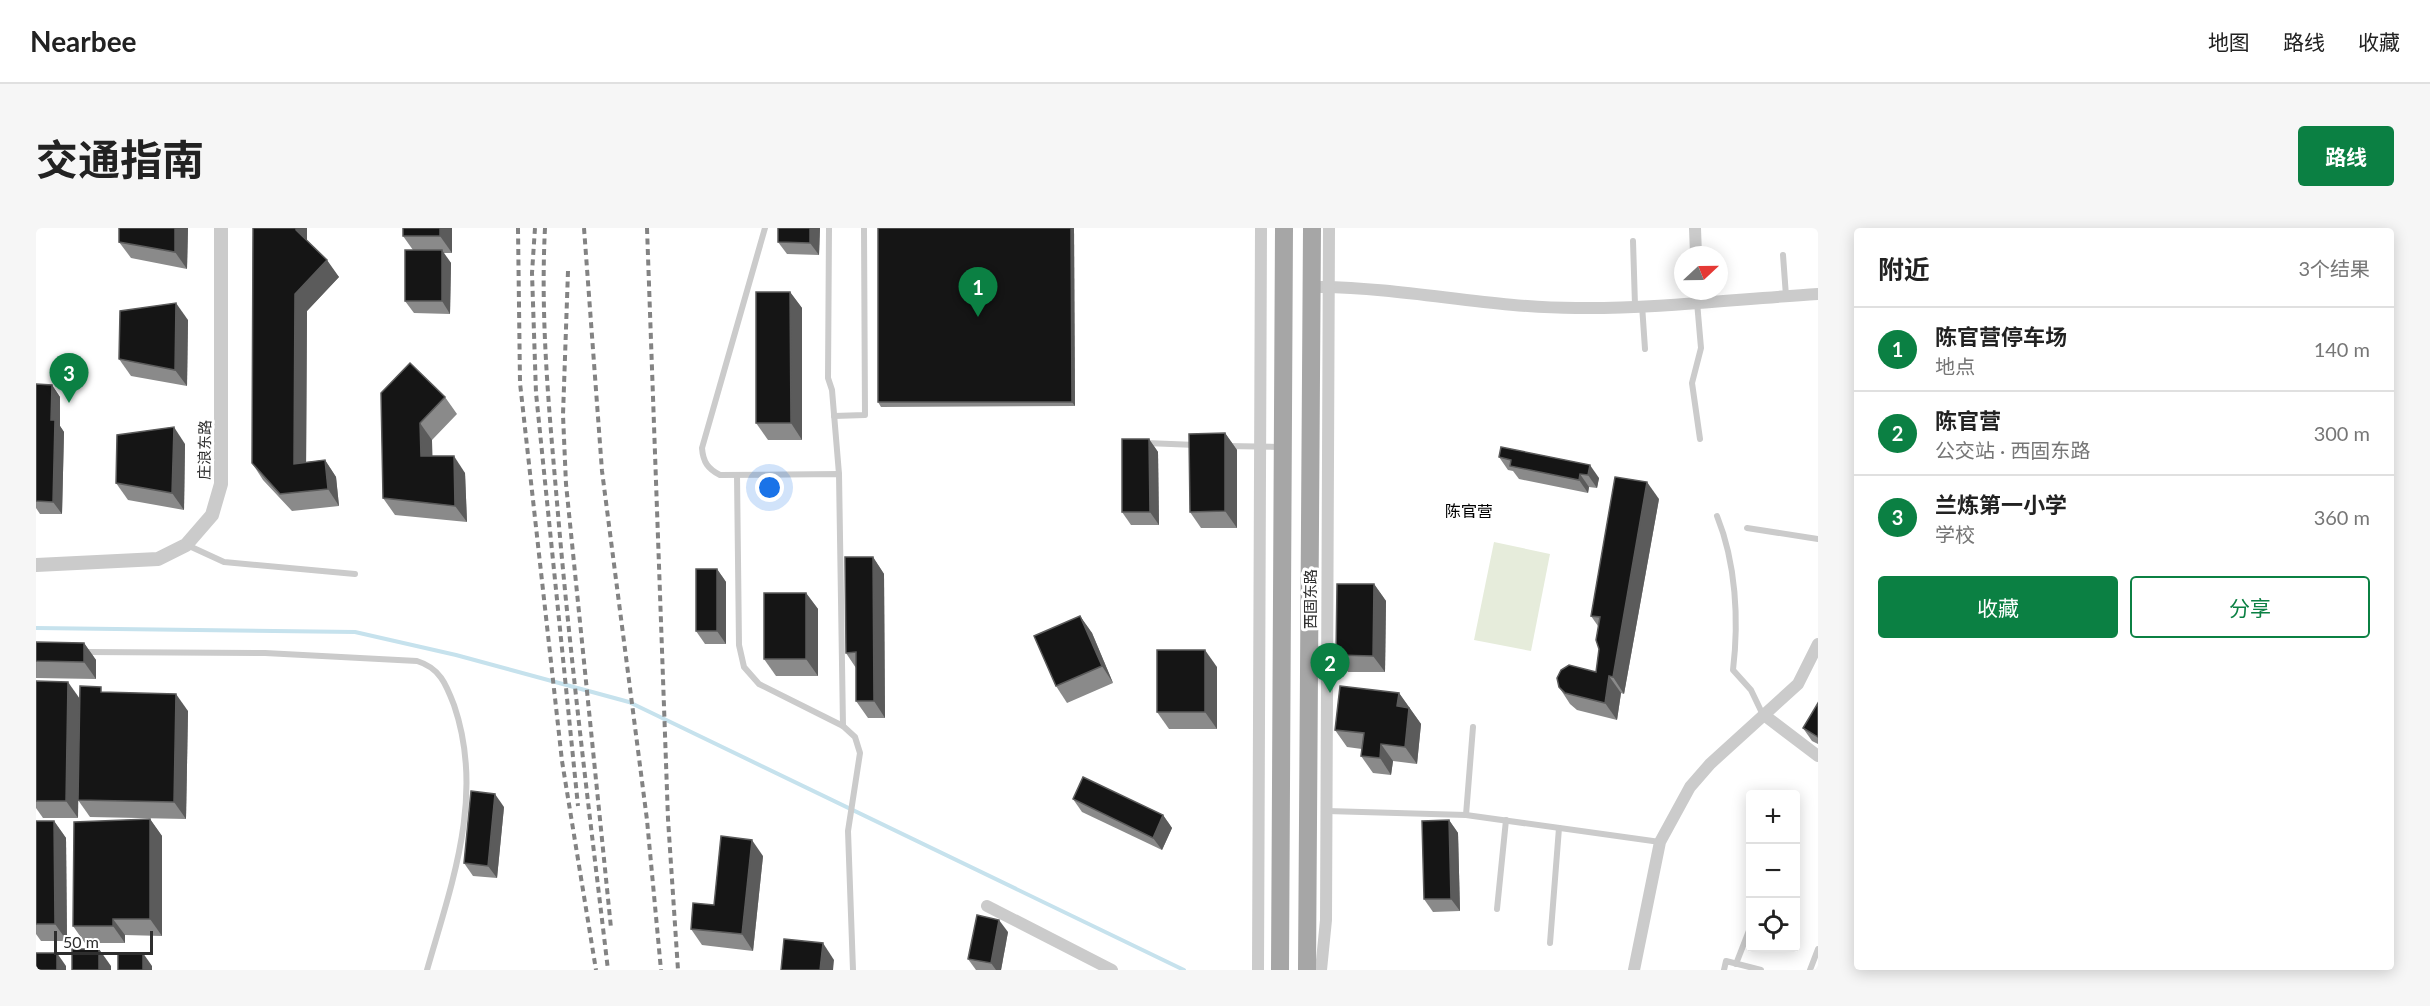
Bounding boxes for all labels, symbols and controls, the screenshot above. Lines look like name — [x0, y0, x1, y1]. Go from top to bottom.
text: Nearbee — [30, 24, 137, 58]
text: 地图 — [2208, 29, 2250, 54]
text: 路线 — [2283, 29, 2325, 54]
text: 收藏 — [2358, 29, 2400, 54]
button: 路线 — [2298, 126, 2394, 186]
text: 交通指南 — [36, 134, 204, 184]
north arrow — [1674, 246, 1728, 300]
text: 附近 — [1878, 253, 1930, 285]
text: 3个结果 — [2298, 256, 2370, 280]
pin: 1 — [958, 268, 998, 317]
text: 陈官营停车场 — [1935, 323, 2067, 350]
text: 1 — [1892, 337, 1903, 361]
text: 140 m — [2314, 337, 2370, 361]
pin: 3 — [50, 354, 88, 403]
text: 地点 — [1935, 354, 1975, 378]
text: 陈官营 — [1935, 407, 2001, 434]
street label: 庄浪东路 — [194, 420, 214, 480]
text: 2 — [1892, 421, 1903, 445]
text: 300 m — [2314, 421, 2370, 445]
text: 公交站 · 西固东路 — [1935, 438, 2090, 462]
your location — [755, 473, 784, 502]
text: 兰炼第一小学 — [1935, 491, 2067, 518]
district label: 陈官营 — [1445, 501, 1493, 520]
text: 3 — [1892, 505, 1903, 529]
text: 360 m — [2314, 505, 2370, 529]
text: 学校 — [1935, 522, 1975, 546]
street label: 西固东路 — [1301, 569, 1319, 629]
button: 收藏 — [1878, 576, 2118, 638]
button: 分享 — [2130, 576, 2370, 638]
pin: 2 — [1310, 644, 1350, 693]
map controls — [1746, 790, 1800, 952]
button: + — [1746, 790, 1800, 844]
button: − — [1746, 844, 1800, 898]
button: locate — [1746, 898, 1800, 952]
scale bar — [54, 928, 153, 956]
text: 50 m — [63, 932, 99, 951]

